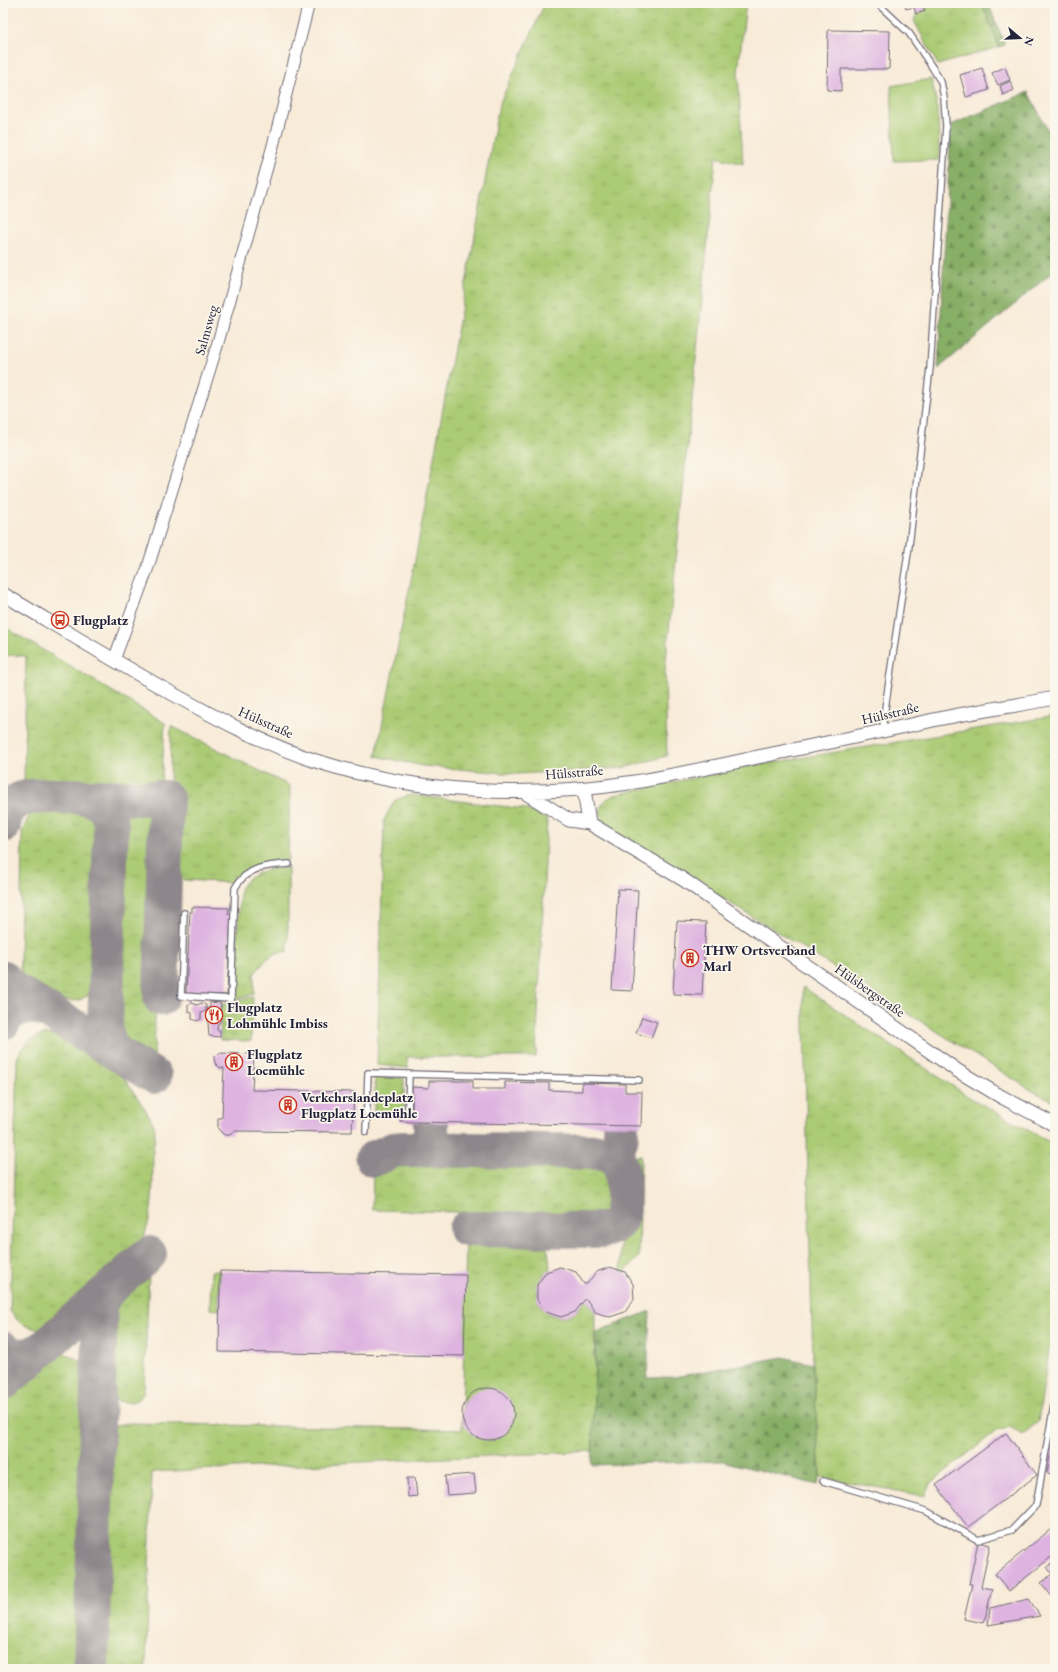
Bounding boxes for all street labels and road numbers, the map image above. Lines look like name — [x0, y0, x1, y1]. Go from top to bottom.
street label: Salmsweg — [190, 302, 222, 357]
street label: Hülsstraße — [860, 698, 921, 728]
street label: Hülsstraße — [236, 702, 297, 742]
street label: Hülsstraße — [544, 760, 604, 784]
street label: Hülsbergstraße — [831, 959, 909, 1021]

